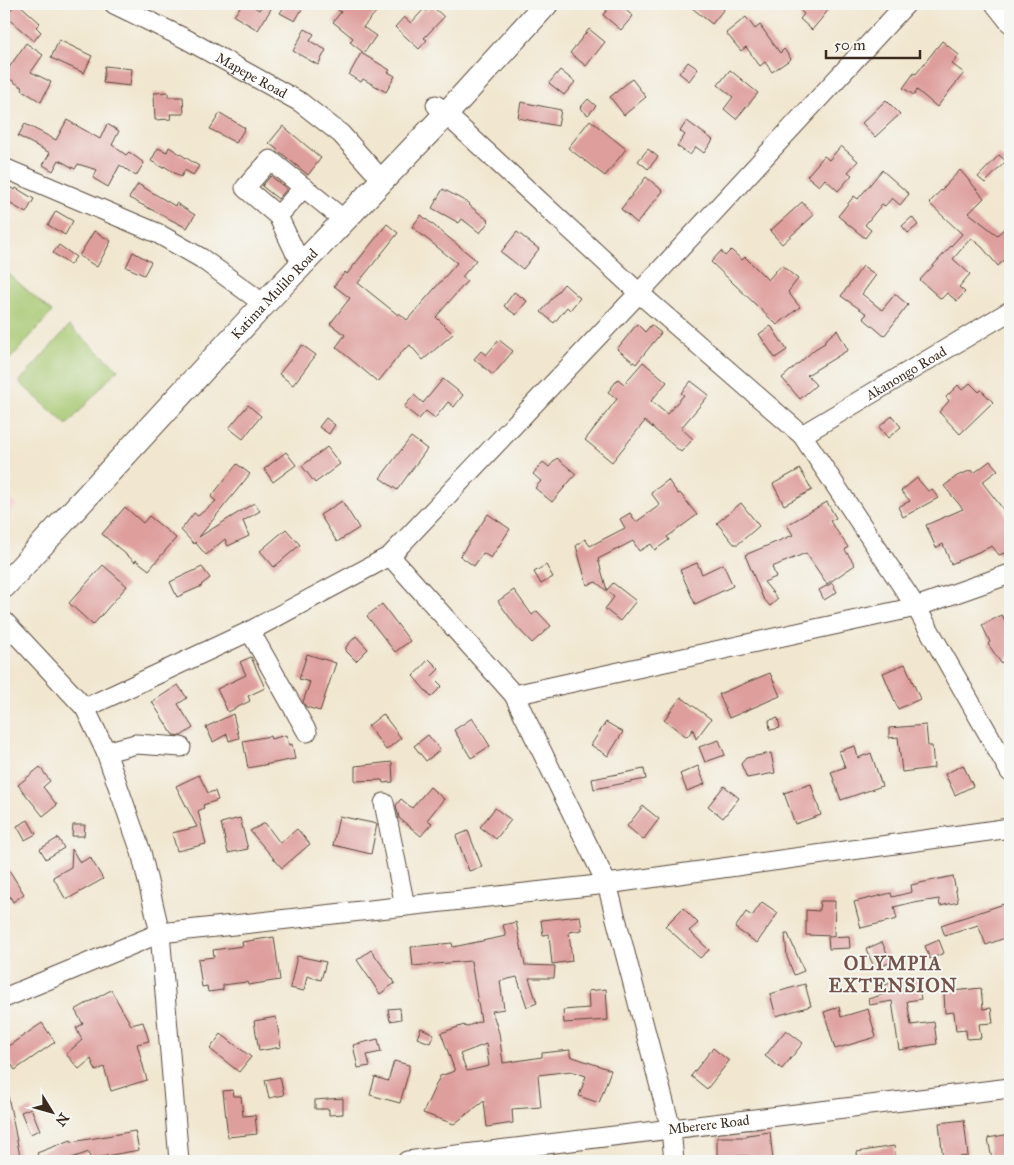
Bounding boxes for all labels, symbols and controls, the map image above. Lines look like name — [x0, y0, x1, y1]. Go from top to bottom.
scale bar — [826, 28, 920, 60]
text: 50 m — [834, 36, 866, 54]
street label: Mapepe Road — [213, 49, 290, 102]
street label: Katima Mulilo Road — [227, 245, 321, 343]
street label: Akanongo Road — [862, 342, 949, 404]
district label: OLYMPIA EXTENSION — [828, 952, 958, 997]
north arrow — [28, 1088, 78, 1138]
text: N — [52, 1110, 72, 1129]
street label: Mberere Road — [667, 1111, 750, 1138]

